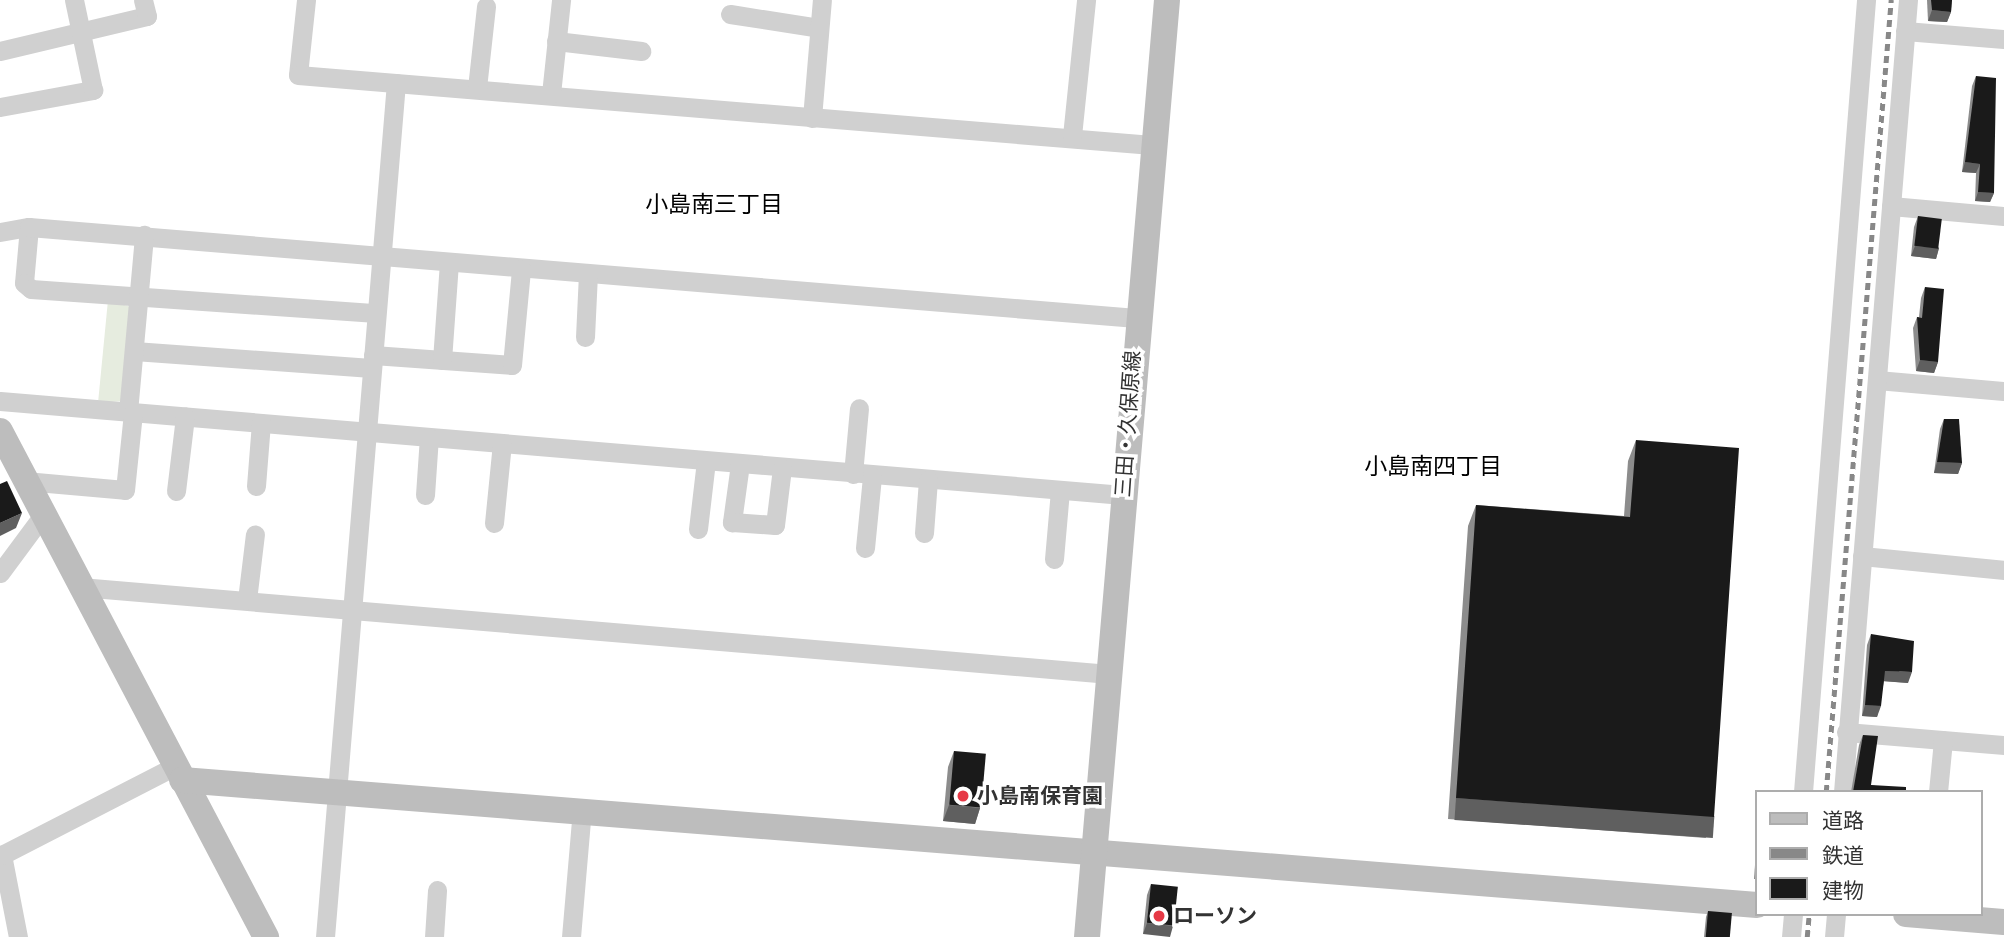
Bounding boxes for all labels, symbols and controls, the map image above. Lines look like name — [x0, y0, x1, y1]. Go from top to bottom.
district label: 小島南三丁目 — [645, 190, 783, 218]
street label: 三田・久保原線 — [1110, 350, 1146, 498]
district label: 小島南四丁目 — [1364, 452, 1502, 480]
place label: 小島南保育園 — [977, 783, 1103, 809]
marker: 小島南保育園 — [955, 788, 971, 804]
legend — [1756, 790, 1983, 916]
text: 道路 — [1822, 808, 1864, 833]
text: 鉄道 — [1822, 843, 1864, 868]
text: 建物 — [1822, 878, 1864, 903]
place label: ローソン — [1173, 903, 1257, 929]
marker: ローソン — [1151, 908, 1167, 924]

